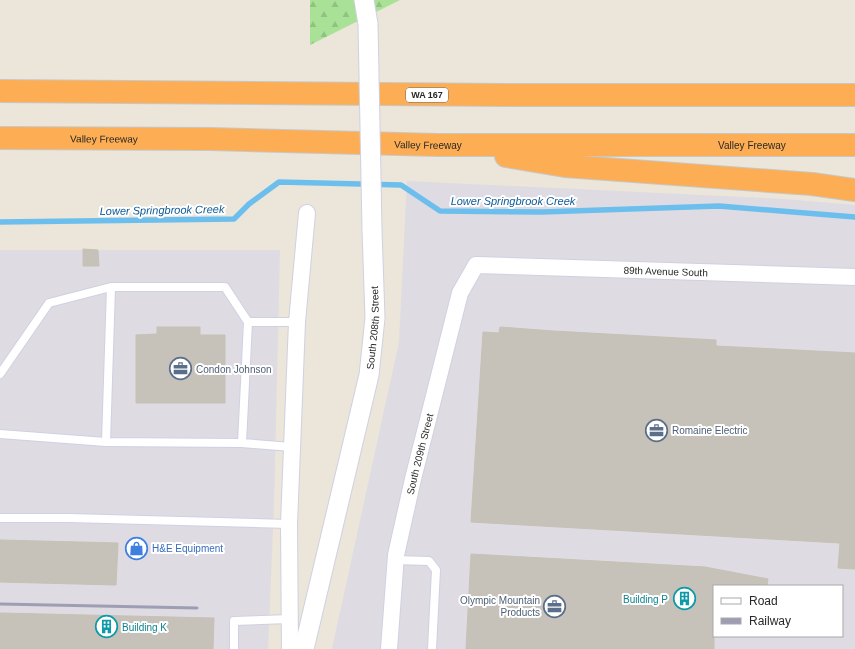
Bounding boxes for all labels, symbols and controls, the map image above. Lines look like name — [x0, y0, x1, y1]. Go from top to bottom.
road number: WA 167 — [406, 88, 448, 102]
street label: Valley Freeway — [70, 133, 138, 145]
street label: Valley Freeway — [394, 139, 462, 151]
street label: Valley Freeway — [718, 140, 786, 151]
water label: Lower Springbrook Creek — [451, 195, 576, 207]
water label: Lower Springbrook Creek — [100, 203, 225, 217]
street label: 89th Avenue South — [623, 265, 708, 278]
street label: South 208th Street — [365, 286, 381, 370]
office icon: Condon Johnson — [168, 356, 194, 382]
place label: Condon Johnson — [196, 364, 272, 375]
street label: South 209th Street — [405, 412, 435, 496]
office icon: Romaine Electric — [644, 417, 670, 443]
place label: Romaine Electric — [672, 425, 748, 436]
shop icon: H&E Equipment — [123, 535, 149, 561]
place label: H&E Equipment — [152, 543, 223, 554]
legend — [713, 585, 843, 637]
building icon: Building P — [671, 586, 697, 612]
office icon: Olympic Mountain Products — [542, 593, 568, 619]
place label: Building P — [623, 594, 668, 605]
text: Road — [749, 594, 778, 608]
place label: Olympic Mountain Products — [460, 595, 540, 618]
building icon: Building K — [94, 614, 120, 640]
text: Railway — [749, 614, 791, 628]
place label: Building K — [122, 622, 167, 633]

